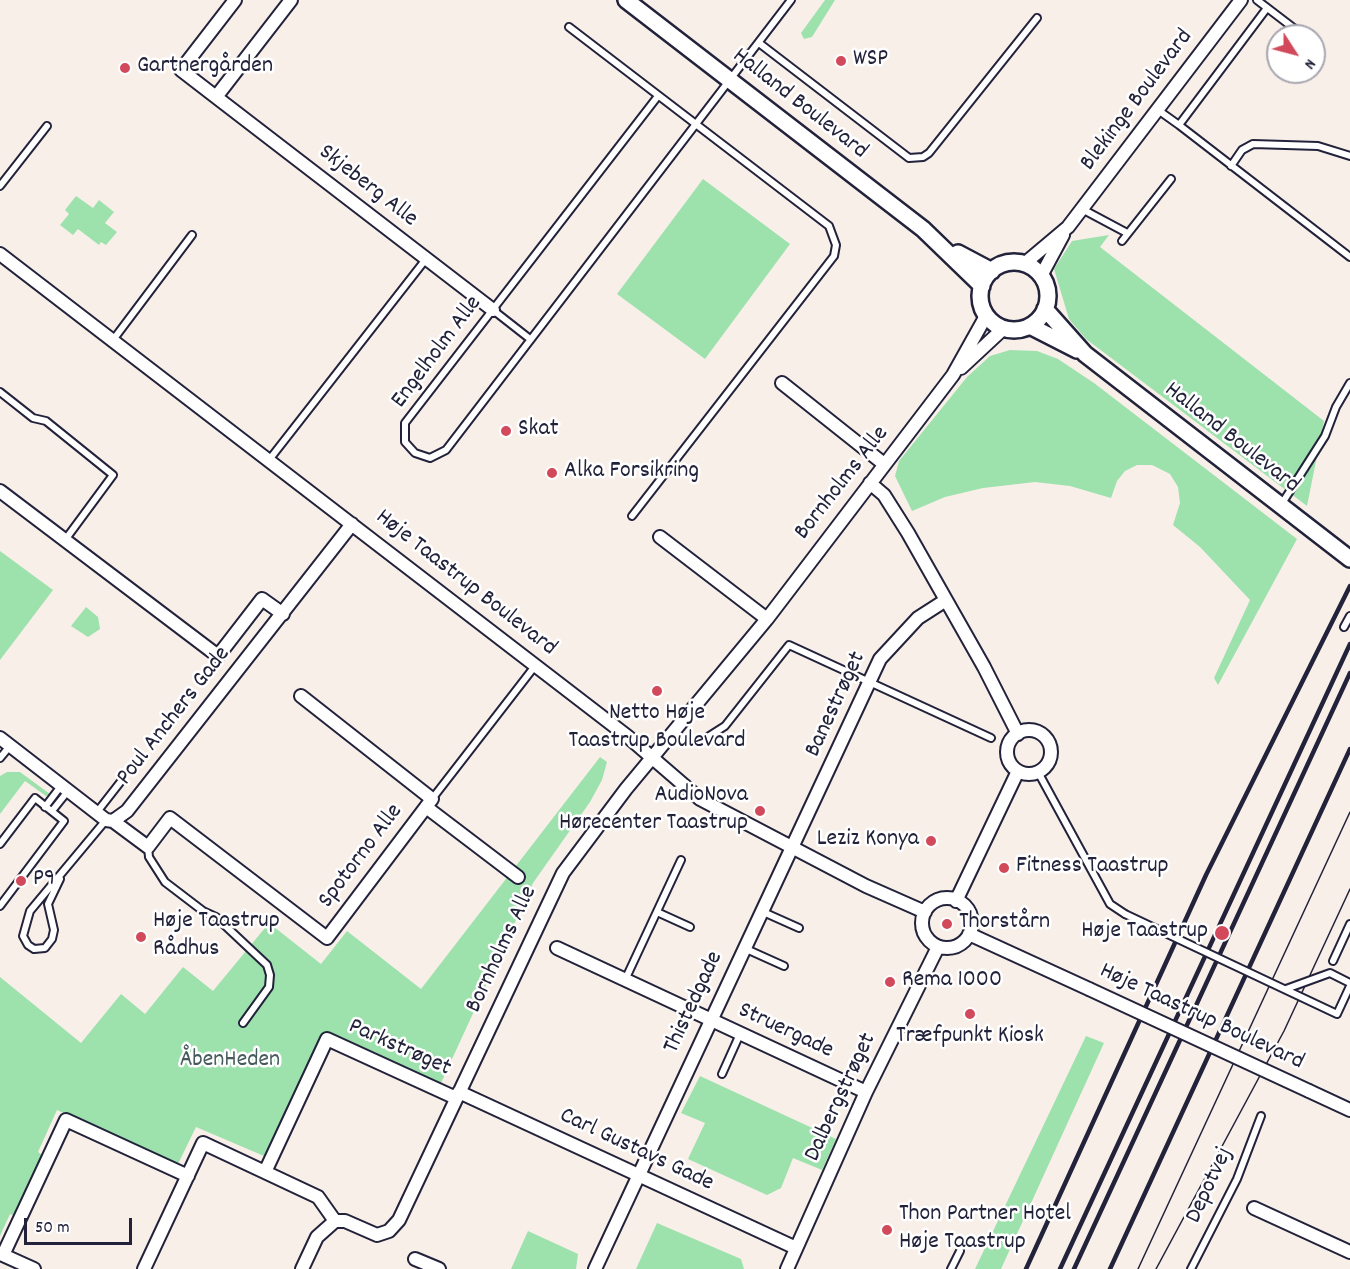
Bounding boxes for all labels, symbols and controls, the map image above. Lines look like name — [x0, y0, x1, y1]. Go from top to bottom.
north arrow — [1266, 24, 1326, 84]
street label: Blekinge Boulevard — [1075, 25, 1201, 177]
street label: Halland Boulevard — [725, 43, 873, 167]
place label: WSP — [853, 47, 888, 75]
place label: Gartnergården — [137, 54, 273, 82]
marker: WSP — [834, 54, 848, 68]
text: N — [1298, 54, 1321, 74]
marker: Gartnergården — [118, 61, 132, 75]
street label: Skjeberg Alle — [312, 139, 422, 235]
street label: Engelholm Alle — [386, 291, 490, 415]
street label: Halland Boulevard — [1157, 377, 1305, 501]
place label: Skat — [518, 417, 559, 445]
street label: Bornholms Alle — [790, 421, 896, 547]
marker: Skat — [499, 424, 513, 438]
place label: Alka Forsikring — [564, 459, 699, 487]
marker: Alka Forsikring — [545, 466, 559, 480]
street label: Høje Taastrup Boulevard — [369, 504, 561, 664]
street label: Poul Anchers Gade — [112, 642, 238, 792]
street label: Banestrøget — [800, 648, 874, 762]
marker: Netto Høje Taastrup Boulevard — [650, 684, 664, 698]
place label: Netto Høje Taastrup Boulevard — [569, 701, 745, 757]
place label: AudioNova Hørecenter Taastrup — [559, 783, 748, 839]
street label: Spotorno Alle — [313, 799, 411, 915]
marker: AudioNova Hørecenter Taastrup — [753, 804, 767, 818]
place label: Leziz Konya — [817, 827, 919, 855]
marker: Leziz Konya — [924, 834, 938, 848]
place label: Fitness Taastrup — [1016, 854, 1169, 882]
marker: Fitness Taastrup — [997, 861, 1011, 875]
place label: P9 — [33, 867, 55, 895]
marker: P9 — [14, 874, 28, 888]
street label: Bornholms Alle — [461, 882, 545, 1018]
place label: Høje Taastrup Rådhus — [153, 909, 280, 965]
place label: Thorstårn — [959, 910, 1050, 938]
marker: Thorstårn — [940, 917, 954, 931]
place label: Høje Taastrup — [1081, 919, 1208, 947]
marker: Høje Taastrup — [1213, 924, 1231, 942]
marker: Høje Taastrup Rådhus — [134, 930, 148, 944]
street label: Thistedgade — [659, 947, 731, 1059]
street label: Høje Taastrup Boulevard — [1094, 958, 1308, 1078]
place label: Rema 1000 — [902, 968, 1002, 996]
marker: Rema 1000 — [883, 975, 897, 989]
street label: Struergade — [733, 997, 837, 1067]
marker: Træfpunkt Kiosk — [963, 1007, 977, 1021]
street label: Parkstrøget — [343, 1014, 455, 1084]
place label: Træfpunkt Kiosk — [896, 1024, 1044, 1052]
street label: Dalbergstrøget — [800, 1029, 884, 1167]
park label: ÅbenHeden — [180, 1048, 280, 1076]
street label: Carl Gustavs Gade — [554, 1103, 718, 1199]
street label: Depotvej — [1181, 1143, 1241, 1229]
place label: Thon Partner Hotel Høje Taastrup — [899, 1202, 1071, 1258]
scale bar — [27, 1206, 135, 1244]
text: 50 m — [35, 1216, 70, 1241]
marker: Thon Partner Hotel Høje Taastrup — [880, 1223, 894, 1237]

